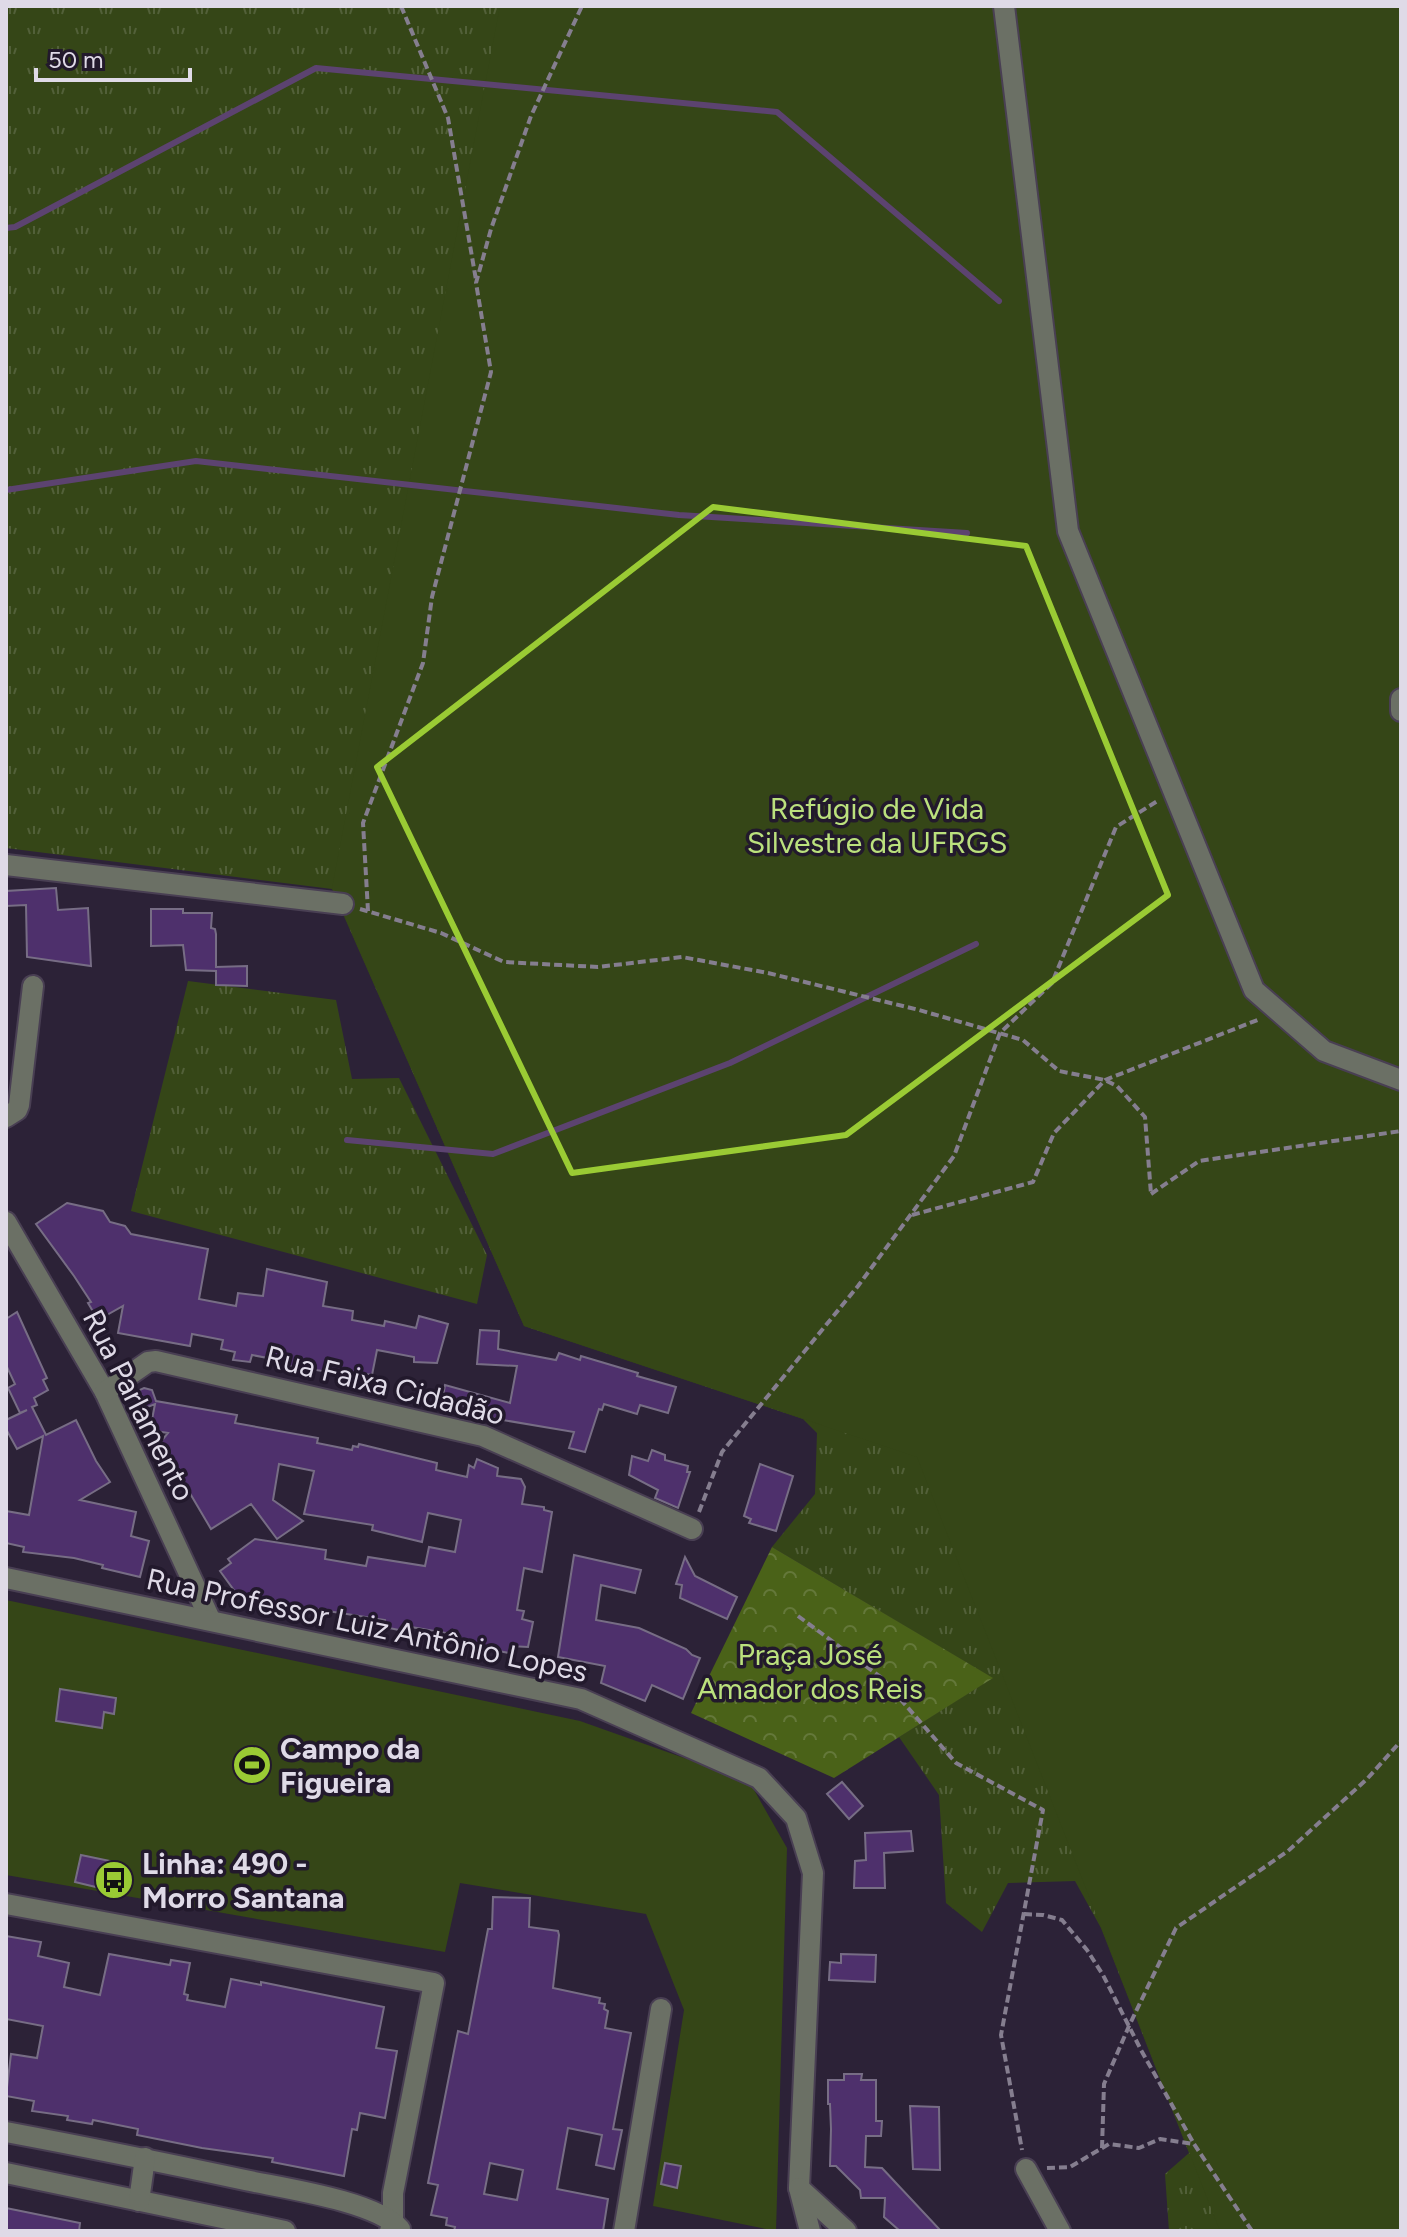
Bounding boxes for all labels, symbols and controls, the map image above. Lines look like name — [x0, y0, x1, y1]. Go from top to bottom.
scale bar — [36, 32, 190, 82]
text: 50 m — [48, 45, 104, 74]
park label: Refúgio de Vida Silvestre da UFRGS — [747, 790, 1007, 861]
street label: Rua Parlamento — [75, 1303, 203, 1507]
street label: Rua Faixa Cidadão — [262, 1337, 508, 1433]
street label: Rua Professor Luiz Antônio Lopes — [143, 1560, 591, 1690]
park label: Praça José Amador dos Reis — [697, 1636, 923, 1707]
place label: Campo da Figueira — [280, 1730, 420, 1801]
sports icon: Campo da Figueira — [231, 1744, 273, 1786]
place label: Linha: 490 - Morro Santana — [142, 1845, 345, 1916]
bus stop icon: Linha: 490 - Morro Santana — [93, 1859, 135, 1901]

